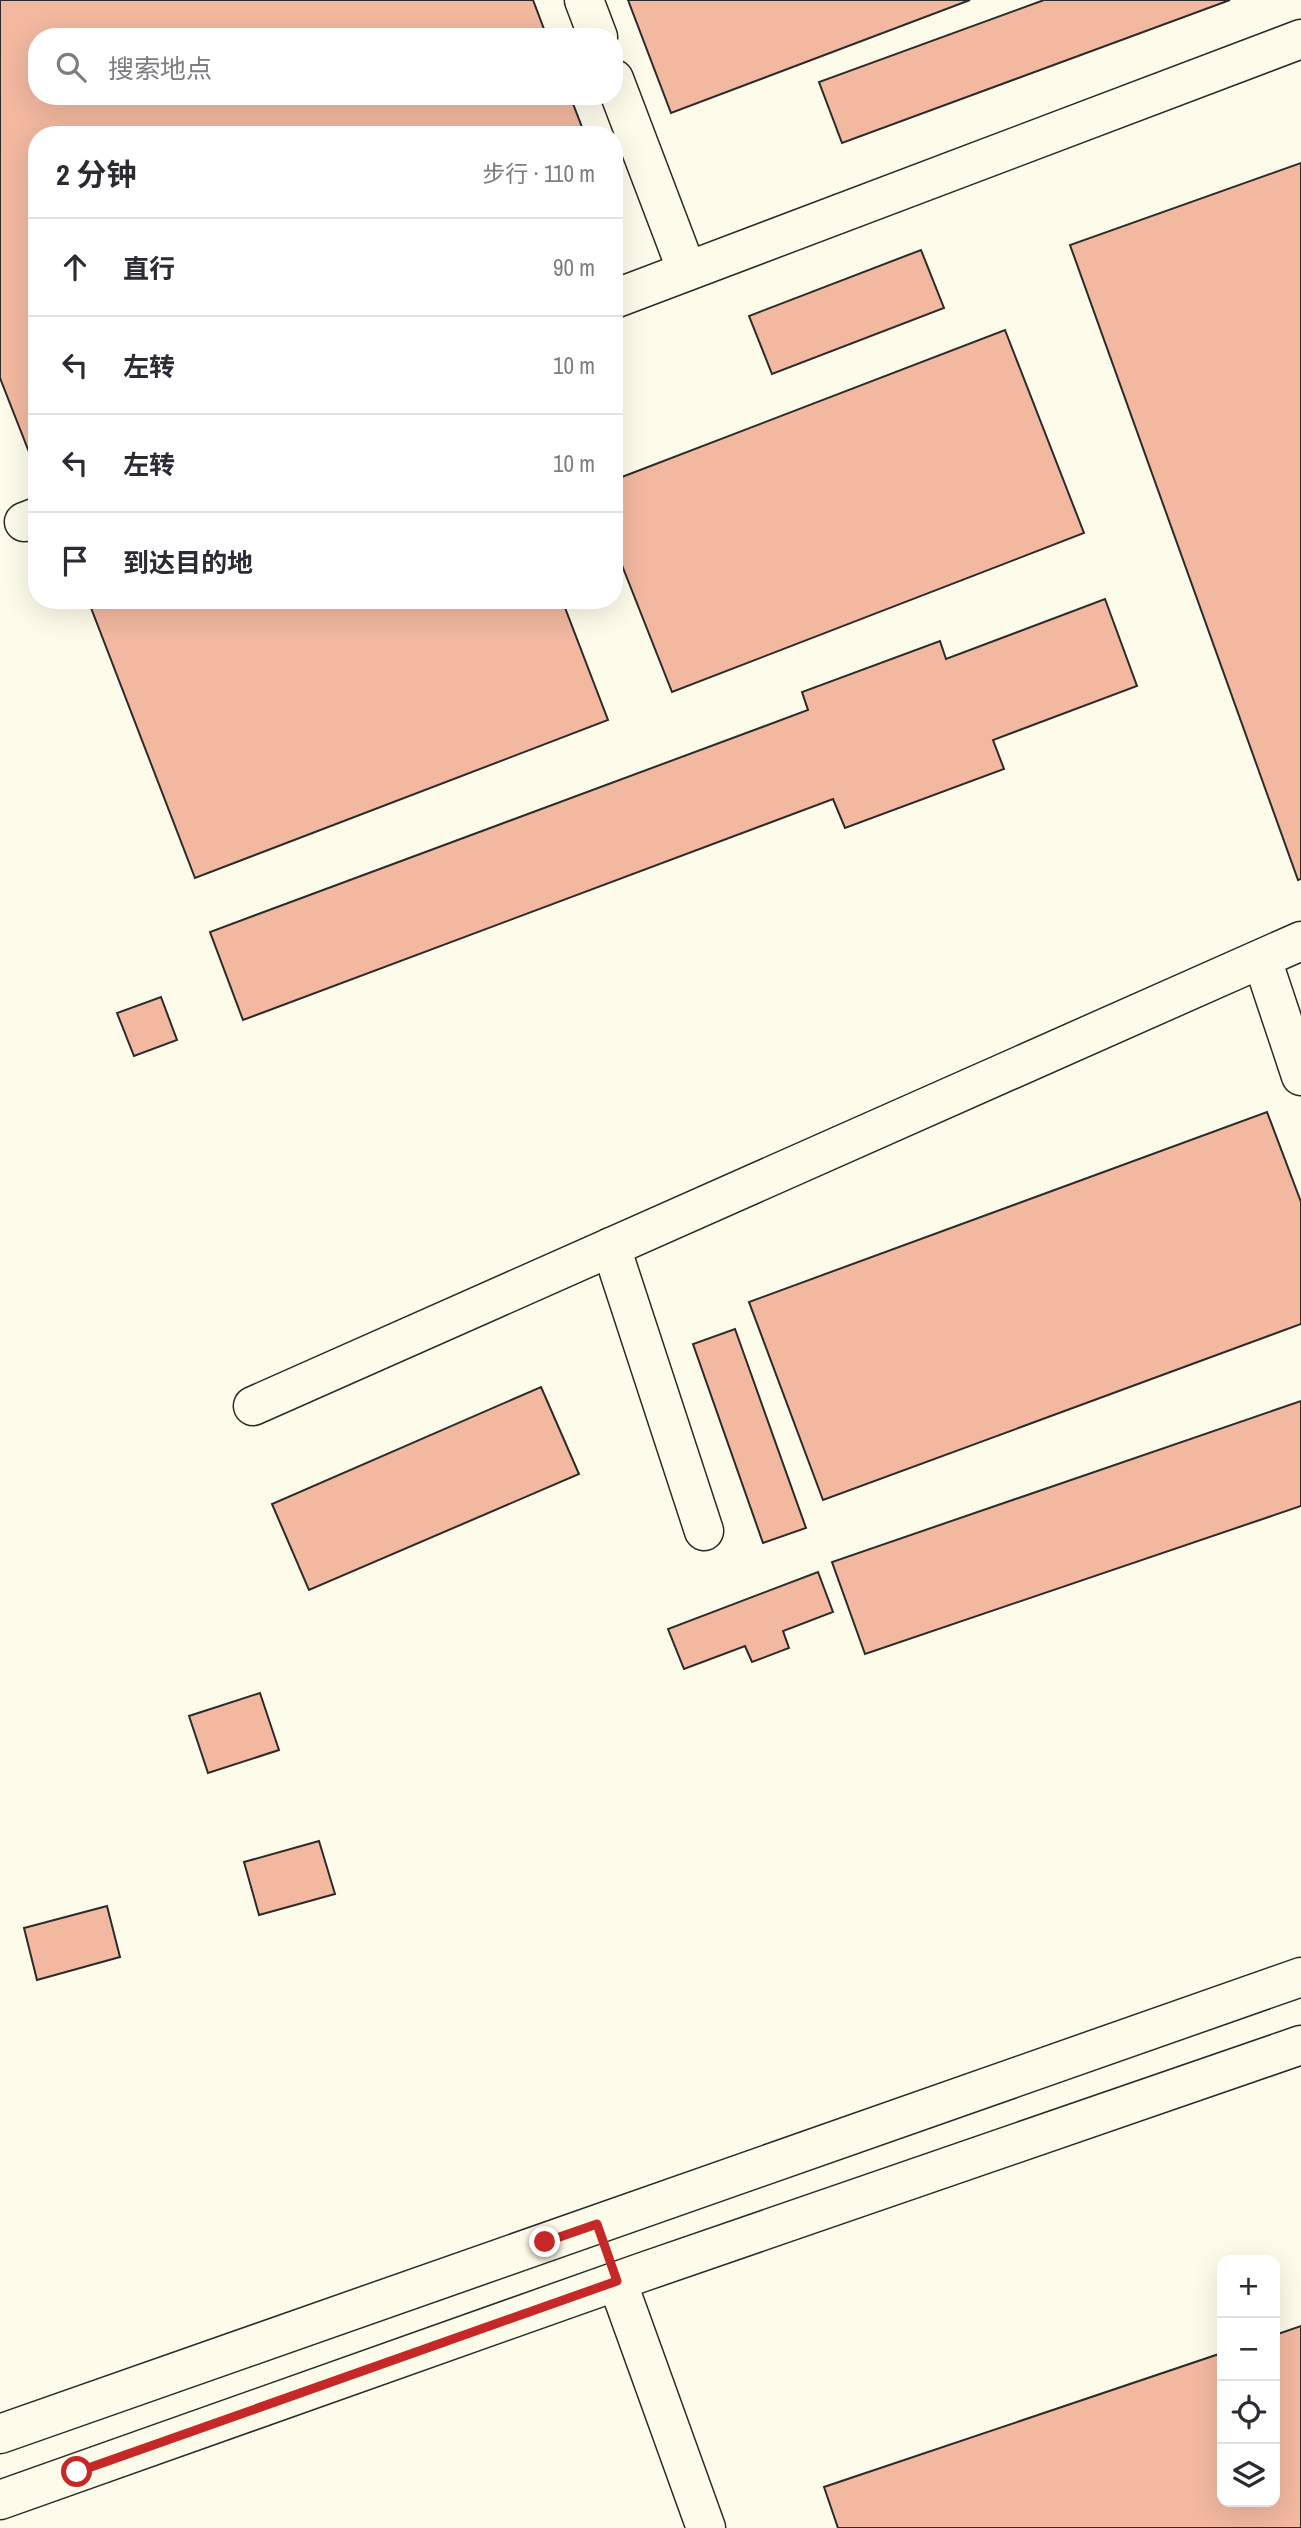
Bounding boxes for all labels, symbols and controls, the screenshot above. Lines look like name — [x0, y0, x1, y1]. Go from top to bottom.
search box — [28, 28, 623, 105]
icon: search — [52, 48, 90, 86]
text: 搜索地点 — [108, 51, 212, 86]
text: 2 分钟 — [56, 154, 137, 194]
text: 步行 · 110 m — [482, 158, 595, 189]
icon: ahead — [56, 248, 94, 286]
text: 直行 — [123, 251, 175, 286]
text: 90 m — [553, 252, 595, 283]
icon: left — [56, 346, 94, 384]
text: 左转 — [123, 349, 175, 384]
text: 10 m — [553, 350, 595, 381]
icon: left — [56, 444, 94, 482]
text: 左转 — [123, 447, 175, 482]
text: 10 m — [553, 448, 595, 479]
icon: arrive — [56, 542, 94, 580]
text: 到达目的地 — [123, 545, 253, 580]
route end — [529, 2226, 560, 2257]
map controls — [1217, 2255, 1280, 2507]
button: + — [1217, 2255, 1280, 2318]
button: − — [1217, 2318, 1280, 2381]
button: locate — [1217, 2381, 1280, 2444]
button: layers — [1217, 2444, 1280, 2507]
route start — [61, 2456, 92, 2487]

